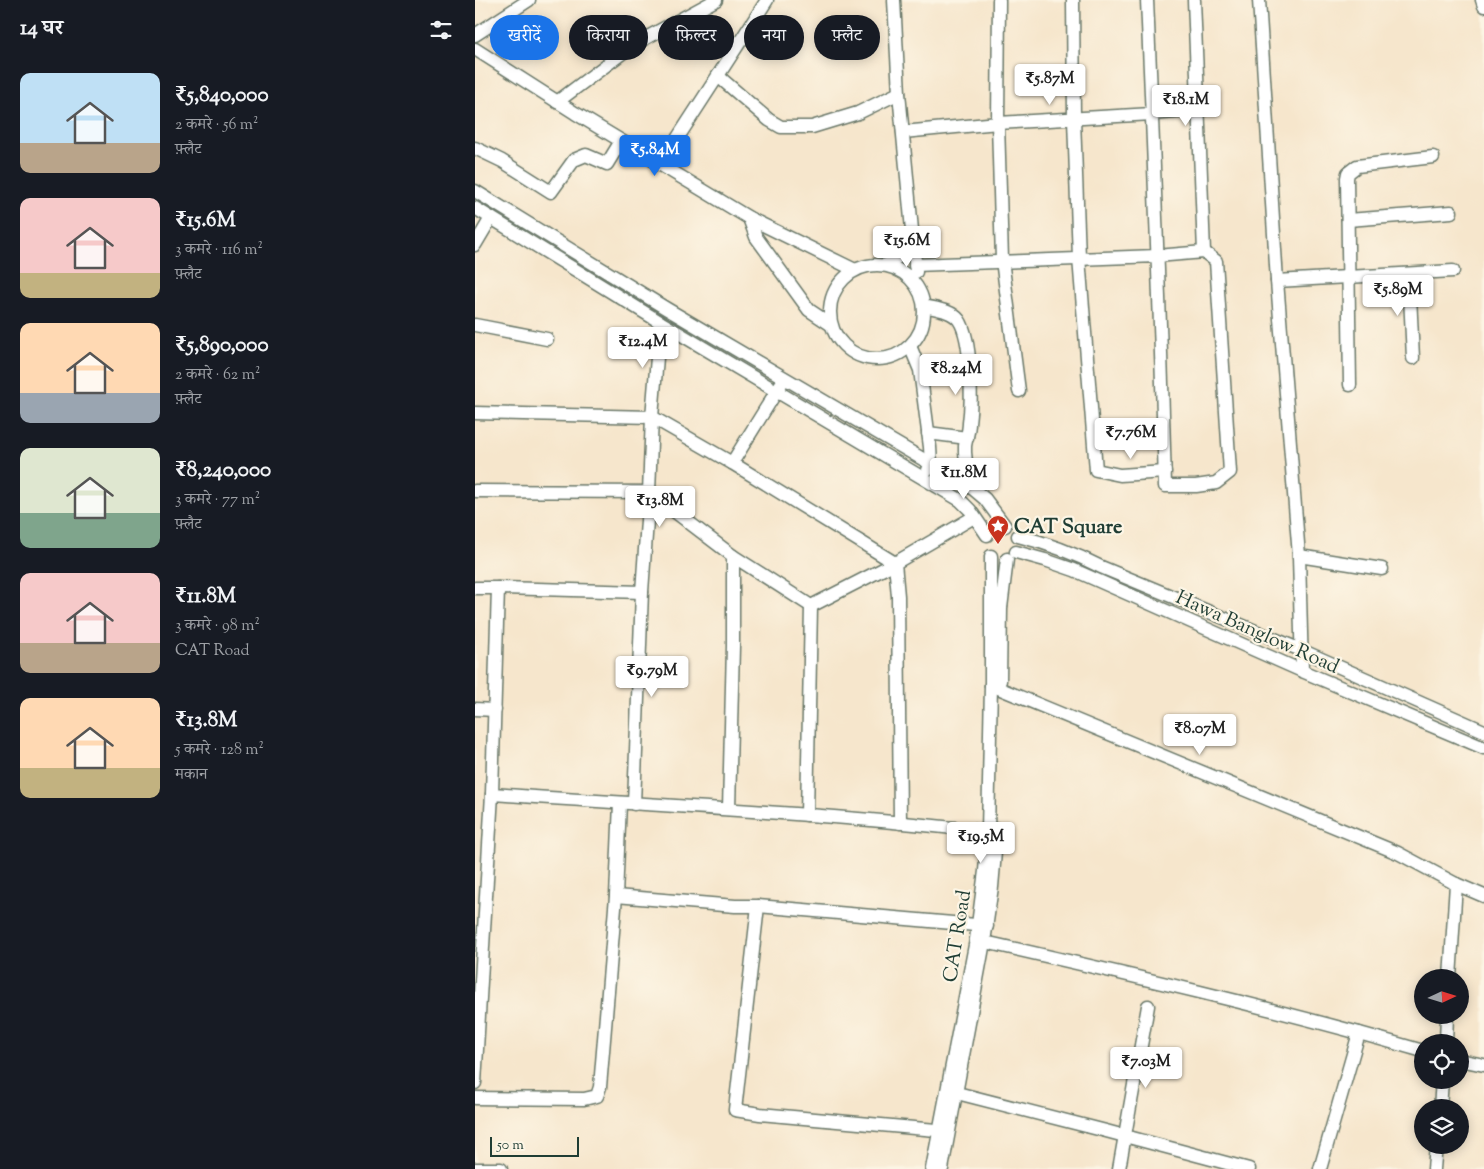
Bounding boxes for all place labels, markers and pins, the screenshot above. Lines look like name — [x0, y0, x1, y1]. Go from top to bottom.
pin: ₹5.87M — [1009, 64, 1091, 106]
pin: ₹18.1M — [1145, 84, 1227, 127]
pin: ₹5.84M — [614, 134, 696, 177]
pin: ₹15.6M — [866, 226, 948, 268]
pin: ₹5.89M — [1357, 274, 1439, 317]
pin: ₹12.4M — [602, 326, 684, 369]
pin: ₹8.24M — [915, 354, 997, 396]
pin: ₹7.76M — [1090, 418, 1172, 460]
pin: ₹11.8M — [923, 458, 1005, 500]
pin: ₹13.8M — [619, 486, 701, 528]
place icon: CAT Square — [986, 514, 1010, 545]
place label: CAT Square — [1014, 514, 1122, 543]
pin: ₹9.79M — [611, 656, 693, 698]
pin: ₹8.07M — [1159, 714, 1241, 756]
pin: ₹19.5M — [940, 822, 1022, 864]
pin: ₹7.03M — [1105, 1046, 1187, 1089]

